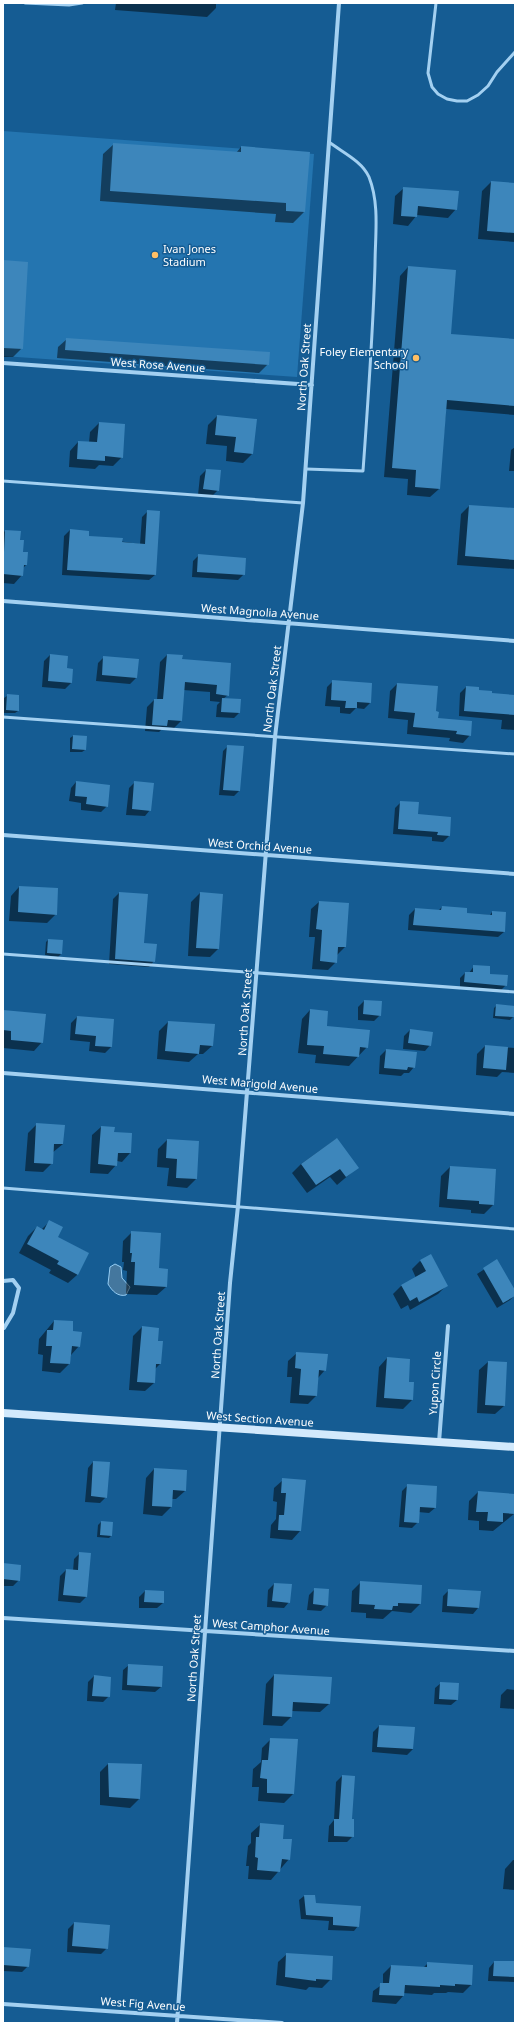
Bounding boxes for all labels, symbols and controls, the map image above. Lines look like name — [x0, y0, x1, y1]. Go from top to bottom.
place label: Ivan Jones Stadium — [163, 241, 216, 269]
marker: Ivan Jones Stadium — [150, 250, 160, 260]
street label: North Oak Street — [293, 323, 314, 411]
place label: Foley Elementary School — [320, 344, 408, 372]
marker: Foley Elementary School — [411, 353, 421, 363]
street label: West Rose Avenue — [110, 354, 206, 375]
street label: West Magnolia Avenue — [201, 600, 319, 623]
street label: North Oak Street — [259, 645, 284, 733]
street label: West Orchid Avenue — [207, 834, 313, 857]
street label: North Oak Street — [234, 968, 255, 1056]
street label: West Marigold Avenue — [201, 1071, 319, 1096]
street label: North Oak Street — [207, 1291, 228, 1379]
street label: Yupon Circle — [425, 1350, 444, 1416]
street label: West Section Avenue — [206, 1407, 314, 1430]
street label: North Oak Street — [183, 1614, 204, 1702]
street label: West Camphor Avenue — [212, 1615, 330, 1638]
street label: West Fig Avenue — [100, 1993, 186, 2014]

